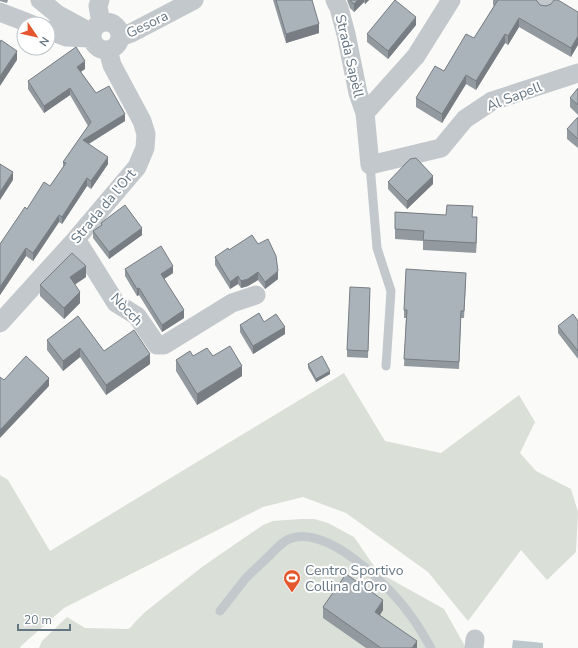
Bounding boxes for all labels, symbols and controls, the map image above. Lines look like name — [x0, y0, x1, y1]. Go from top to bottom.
street label: Gesora — [123, 6, 171, 43]
street label: Strada Sapèll — [331, 13, 369, 100]
north arrow — [16, 16, 56, 56]
text: N — [35, 34, 52, 49]
street label: Al Sapell — [484, 77, 545, 116]
street label: Strada da l'Ort — [67, 165, 140, 248]
street label: Nòcch — [106, 289, 147, 330]
place label: Centro Sportivo Collina d'Oro — [305, 561, 404, 596]
sports icon: Centro Sportivo Collina d'Oro — [282, 568, 302, 593]
scale bar — [18, 606, 70, 632]
text: 20 m — [24, 612, 52, 628]

